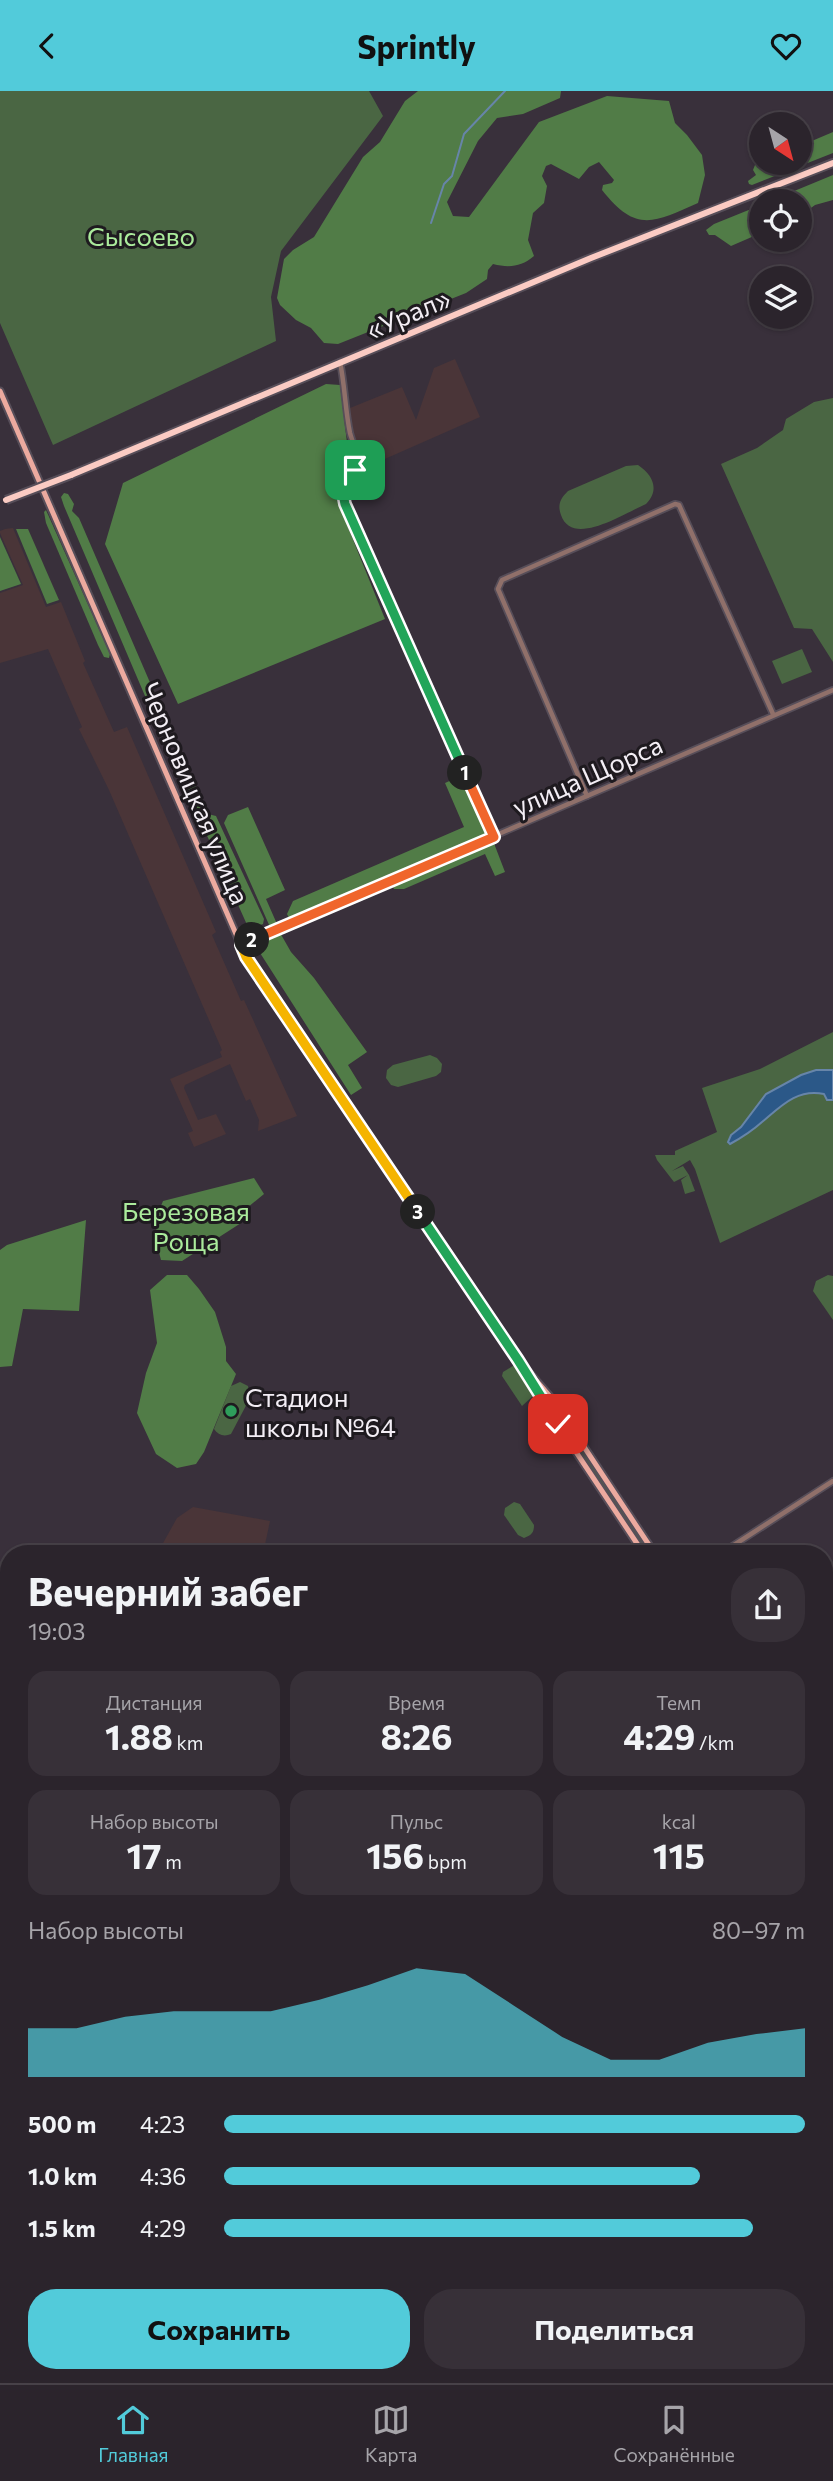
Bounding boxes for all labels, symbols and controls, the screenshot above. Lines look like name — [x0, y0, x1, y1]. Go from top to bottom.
text: Sprintly — [357, 26, 476, 66]
icon: back — [28, 27, 66, 65]
icon: heart — [767, 27, 805, 65]
north arrow — [749, 112, 812, 175]
map controls — [749, 112, 812, 329]
button: locate — [749, 189, 812, 252]
park label: Сысоево — [87, 220, 195, 251]
button: layers — [749, 266, 812, 329]
street label: «Урал» — [361, 281, 455, 345]
pin — [325, 440, 385, 500]
icon: arrive — [336, 451, 374, 489]
street label: Черновицкая улица — [135, 677, 257, 909]
street label: улица Щорса — [507, 728, 667, 822]
pin: 1 — [448, 755, 482, 791]
text: 1 — [460, 761, 469, 784]
pin: 2 — [234, 923, 270, 957]
text: 2 — [246, 928, 257, 951]
park label: Березовая Роща — [122, 1195, 250, 1256]
pin: 3 — [400, 1195, 436, 1229]
text: 3 — [412, 1200, 423, 1223]
place label: Стадион школы №64 — [245, 1381, 396, 1442]
pin — [528, 1394, 588, 1454]
marker: Стадион школы №64 — [223, 1403, 239, 1419]
icon: check — [539, 1405, 577, 1443]
text: Вечерний забег — [28, 1567, 308, 1614]
button: share — [731, 1568, 805, 1642]
text: 19:03 — [28, 1617, 85, 1645]
text: Дистанция — [106, 1691, 203, 1714]
text: Время — [388, 1691, 445, 1714]
text: Темп — [656, 1691, 701, 1714]
text: 1.88 — [105, 1714, 173, 1757]
text: 8:26 — [380, 1714, 453, 1757]
text: 4:29 — [623, 1714, 695, 1757]
text: km — [173, 1731, 203, 1754]
text: /km — [695, 1731, 734, 1754]
text: Набор высоты — [90, 1810, 219, 1833]
text: Пульс — [390, 1810, 443, 1833]
text: kcal — [662, 1810, 696, 1833]
text: 17 — [127, 1833, 162, 1876]
text: 156 — [366, 1833, 424, 1876]
text: 115 — [653, 1833, 705, 1876]
text: m — [162, 1850, 182, 1873]
text: bpm — [424, 1850, 467, 1873]
text: Набор высоты — [28, 1916, 184, 1944]
text: 80–97 m — [712, 1916, 805, 1944]
text: 500 m — [28, 2110, 96, 2138]
text: 4:23 — [140, 2110, 185, 2138]
text: 1.0 km — [28, 2162, 97, 2190]
text: 4:36 — [140, 2162, 186, 2190]
text: 1.5 km — [28, 2214, 96, 2242]
text: 4:29 — [140, 2214, 186, 2242]
button: Сохранить — [28, 2289, 410, 2369]
button: Поделиться — [424, 2289, 805, 2369]
tab: Главная — [98, 2401, 169, 2466]
tab: Карта — [365, 2401, 417, 2466]
tab: Сохранённые — [614, 2401, 735, 2466]

